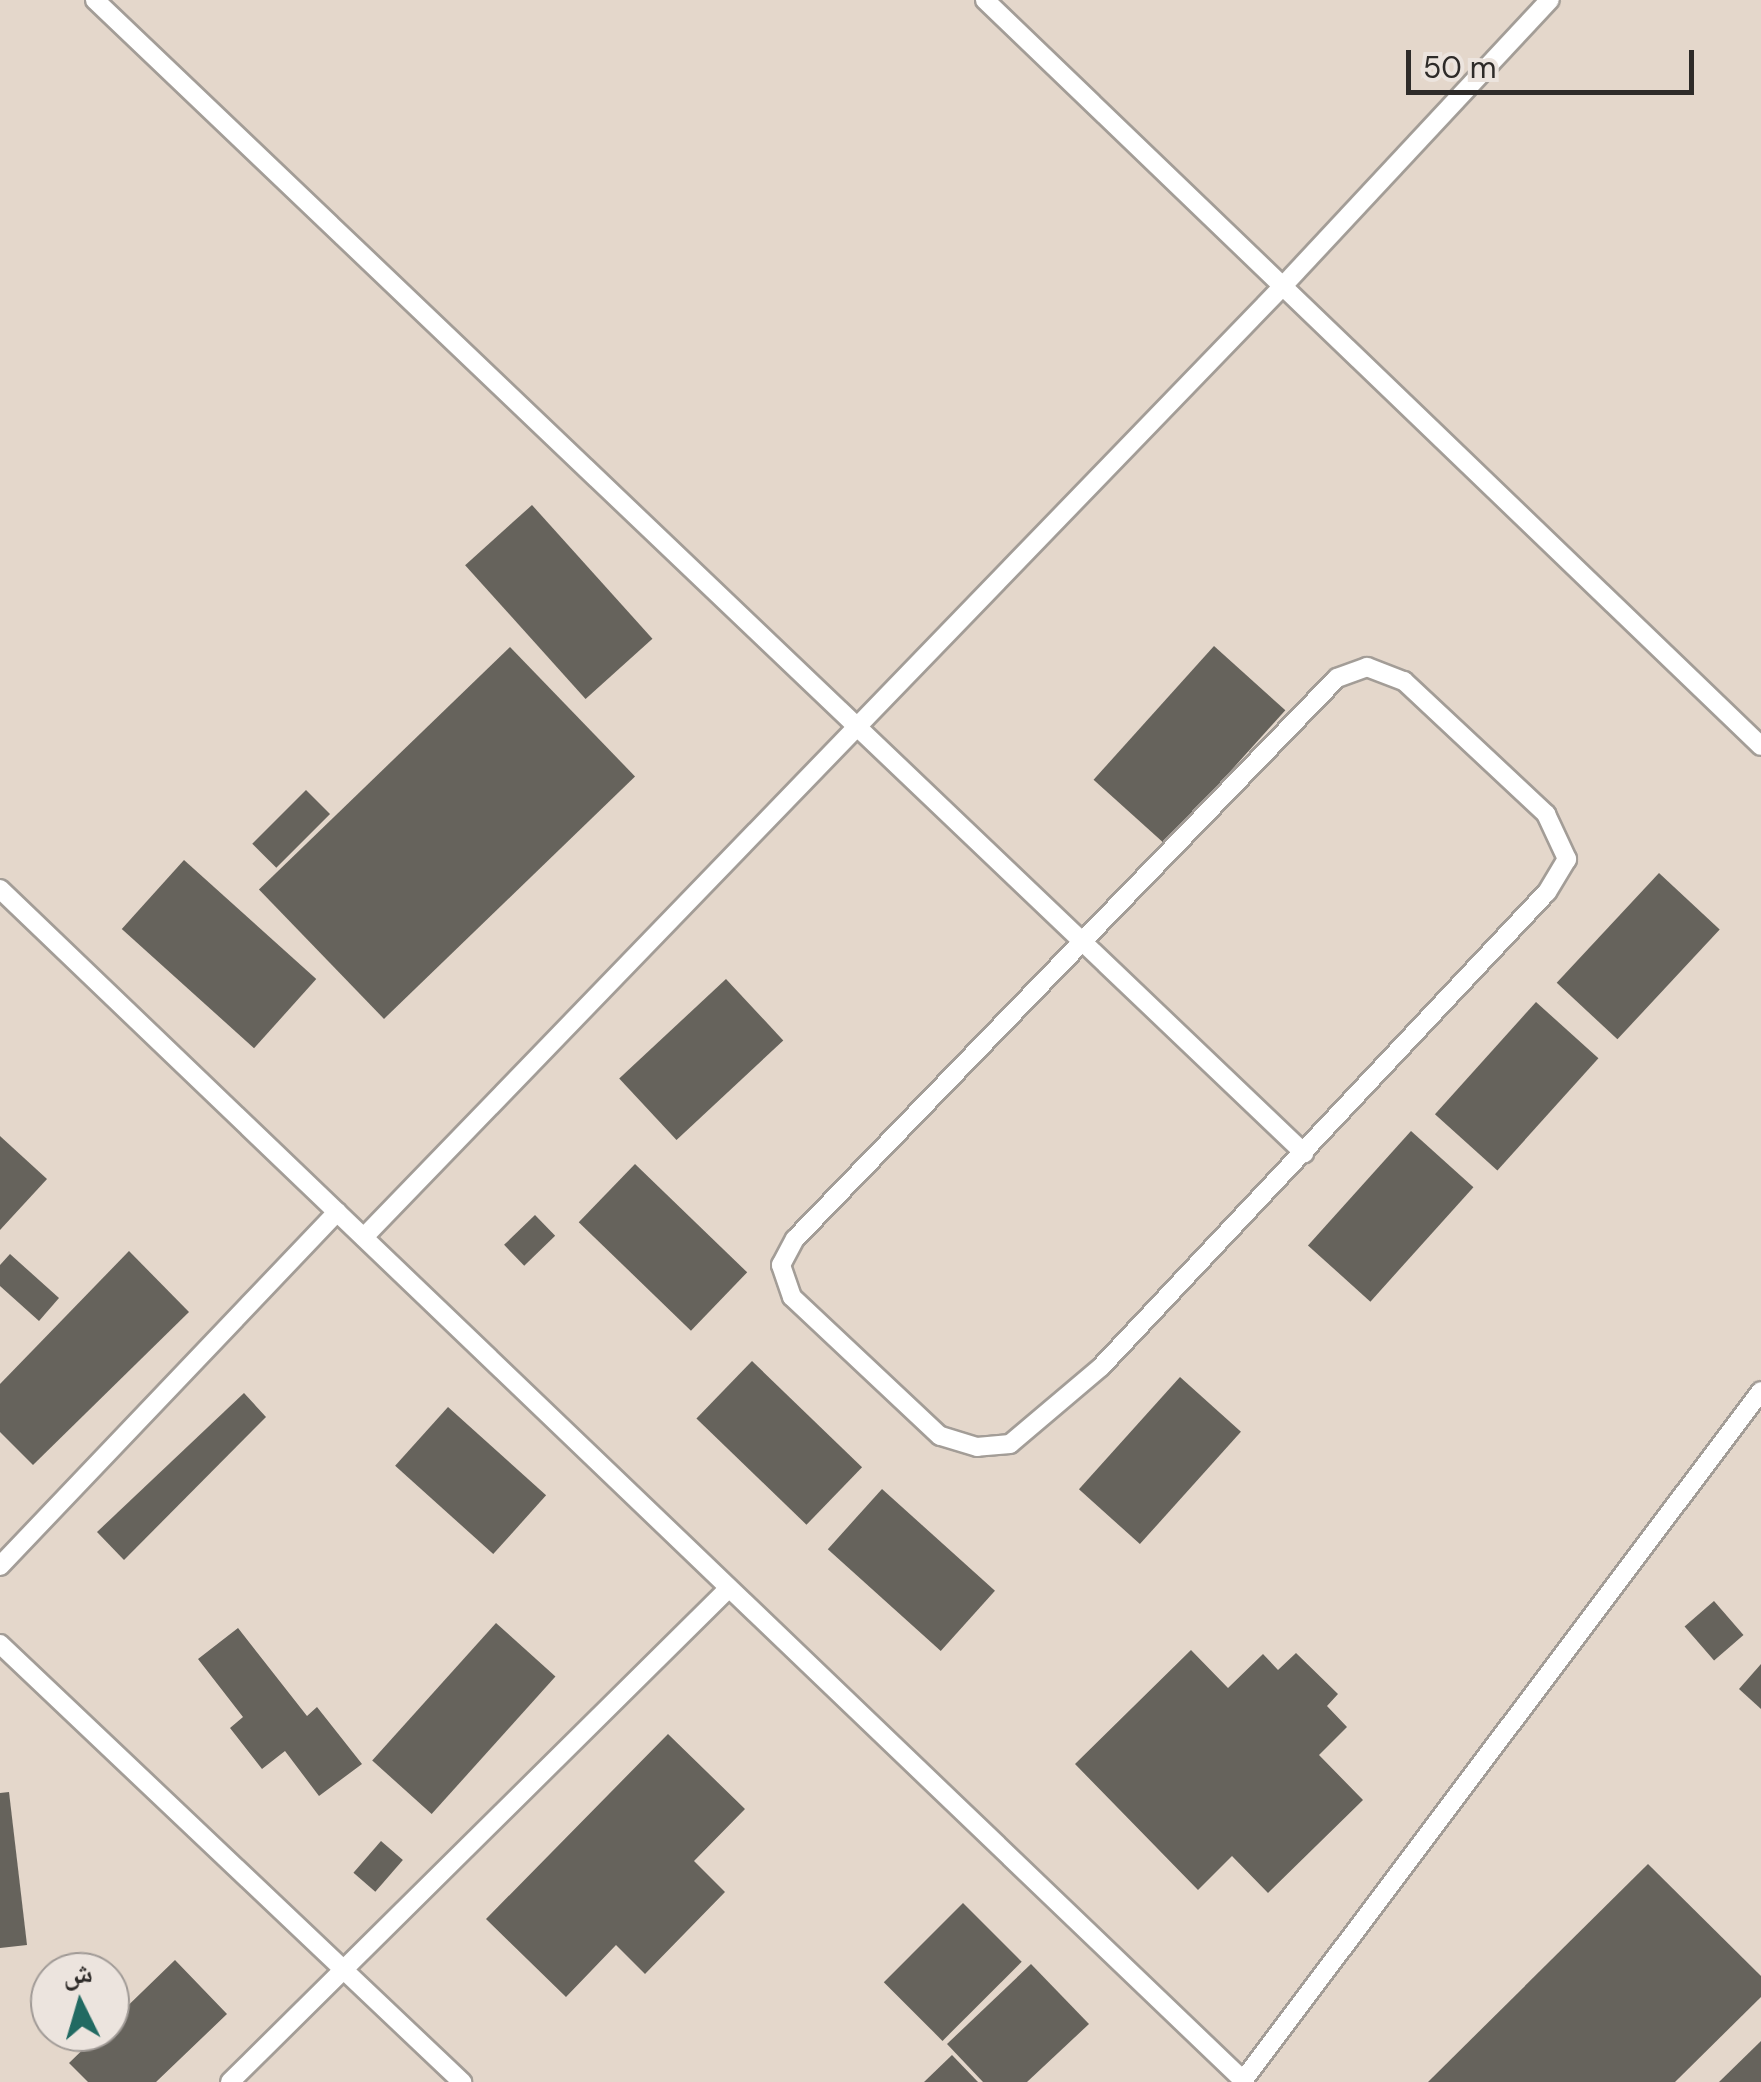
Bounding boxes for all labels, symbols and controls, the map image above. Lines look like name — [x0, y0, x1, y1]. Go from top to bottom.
scale bar — [1411, 30, 1698, 92]
text: 50 m — [1423, 48, 1497, 87]
north arrow — [30, 1952, 130, 2052]
text: ش — [61, 1954, 94, 1993]

